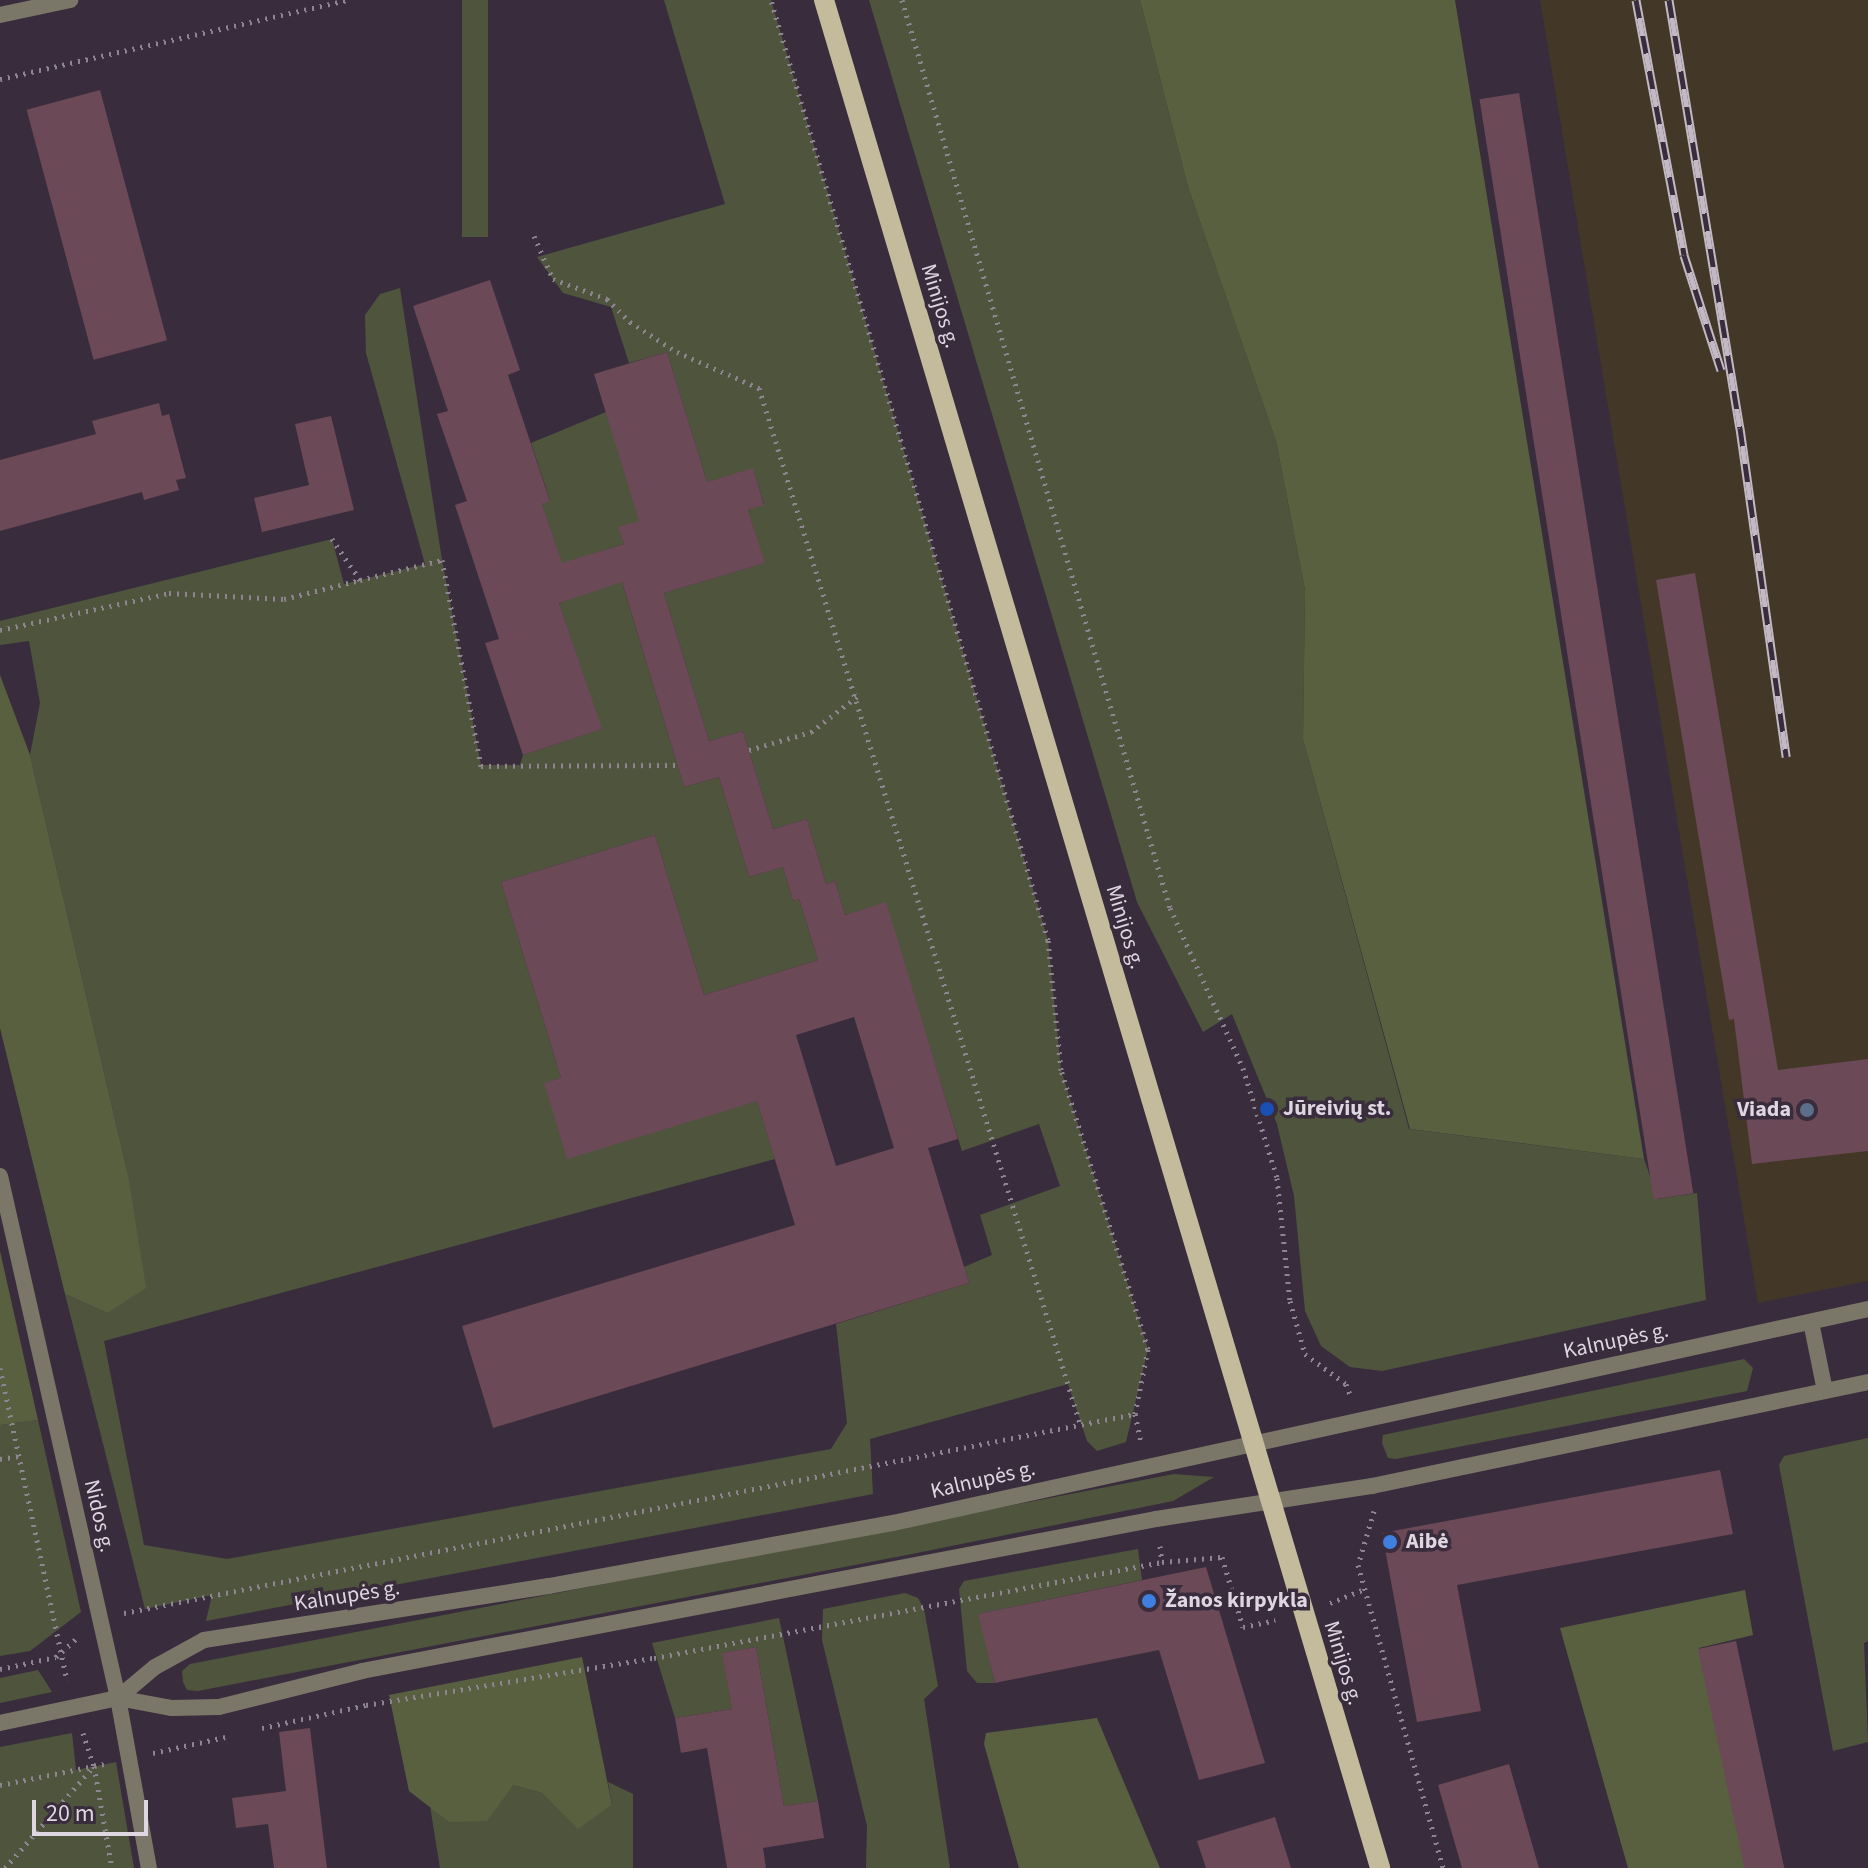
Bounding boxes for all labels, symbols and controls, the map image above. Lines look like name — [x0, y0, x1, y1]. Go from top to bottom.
street label: Minijos g. — [915, 261, 965, 351]
street label: Minijos g. — [1100, 882, 1150, 972]
place label: Jūreivių st. — [1283, 1096, 1391, 1122]
place label: Viada — [1737, 1097, 1791, 1123]
marker: Jūreivių st. — [1258, 1100, 1276, 1118]
marker: Viada — [1798, 1101, 1816, 1119]
street label: Kalnupės g. — [1561, 1317, 1671, 1365]
street label: Kalnupės g. — [928, 1455, 1038, 1505]
street label: Nidos g. — [78, 1477, 120, 1555]
place label: Aibė — [1406, 1529, 1449, 1555]
marker: Aibė — [1381, 1533, 1399, 1551]
street label: Kalnupės g. — [292, 1575, 402, 1617]
place label: Žanos kirpykla — [1165, 1588, 1308, 1614]
marker: Žanos kirpykla — [1140, 1592, 1158, 1610]
street label: Minijos g. — [1318, 1618, 1368, 1708]
scale bar — [36, 1784, 152, 1834]
text: 20 m — [46, 1796, 95, 1831]

